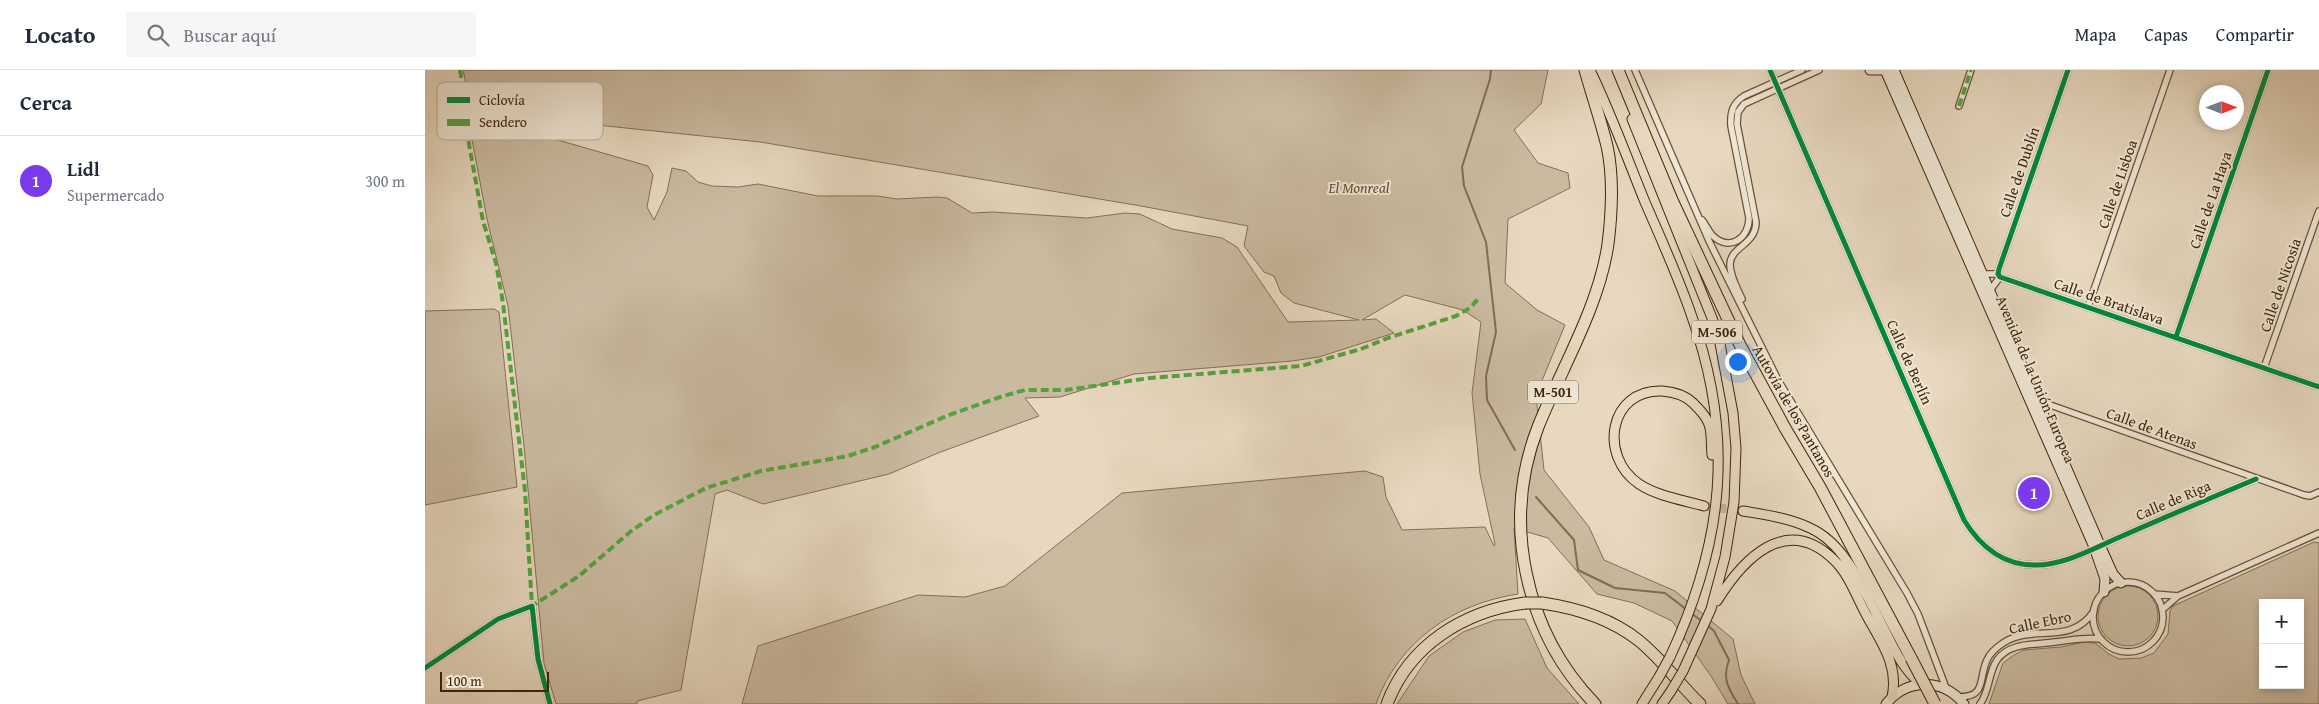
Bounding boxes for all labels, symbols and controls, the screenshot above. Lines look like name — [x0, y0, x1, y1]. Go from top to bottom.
search box — [126, 12, 476, 57]
text: Locato — [25, 17, 96, 52]
icon: search — [144, 21, 172, 49]
text: Buscar aquí — [184, 21, 276, 49]
text: Mapa — [2075, 21, 2116, 48]
text: Capas — [2144, 21, 2188, 48]
text: Compartir — [2216, 21, 2294, 48]
legend — [437, 82, 603, 140]
north arrow — [2199, 85, 2244, 130]
text: Cerca — [20, 87, 72, 118]
text: Ciclovía — [479, 90, 525, 110]
text: Sendero — [479, 112, 527, 132]
street label: Calle de Dublín — [1994, 124, 2044, 220]
street label: Calle de Lisboa — [2092, 137, 2142, 231]
street label: Calle de La Haya — [2184, 149, 2236, 251]
text: Lidl — [67, 155, 100, 183]
text: 1 — [32, 169, 40, 193]
text: 300 m — [365, 169, 405, 193]
park label: El Monreal — [1328, 177, 1390, 198]
text: Supermercado — [67, 183, 165, 207]
street label: Calle de Nicosia — [2254, 235, 2306, 335]
street label: Calle de Bratislava — [2051, 272, 2167, 330]
street label: Avenida de la Unión Europea — [1991, 292, 2081, 466]
street label: Calle de Berlín — [1882, 316, 1938, 408]
road number: M-506 — [1692, 320, 1742, 344]
street label: Autovía de los Pantanos — [1748, 341, 1840, 481]
your location — [1725, 349, 1751, 375]
road number: M-501 — [1528, 381, 1578, 404]
street label: Calle de Atenas — [2104, 402, 2200, 454]
pin: 1 — [2018, 474, 2050, 512]
street label: Calle de Riga — [2132, 475, 2214, 525]
map controls — [2259, 599, 2304, 689]
button: + — [2259, 599, 2304, 644]
street label: Calle Ebro — [2007, 605, 2073, 639]
button: − — [2259, 644, 2304, 689]
scale bar — [440, 669, 549, 692]
text: 100 m — [447, 671, 482, 691]

